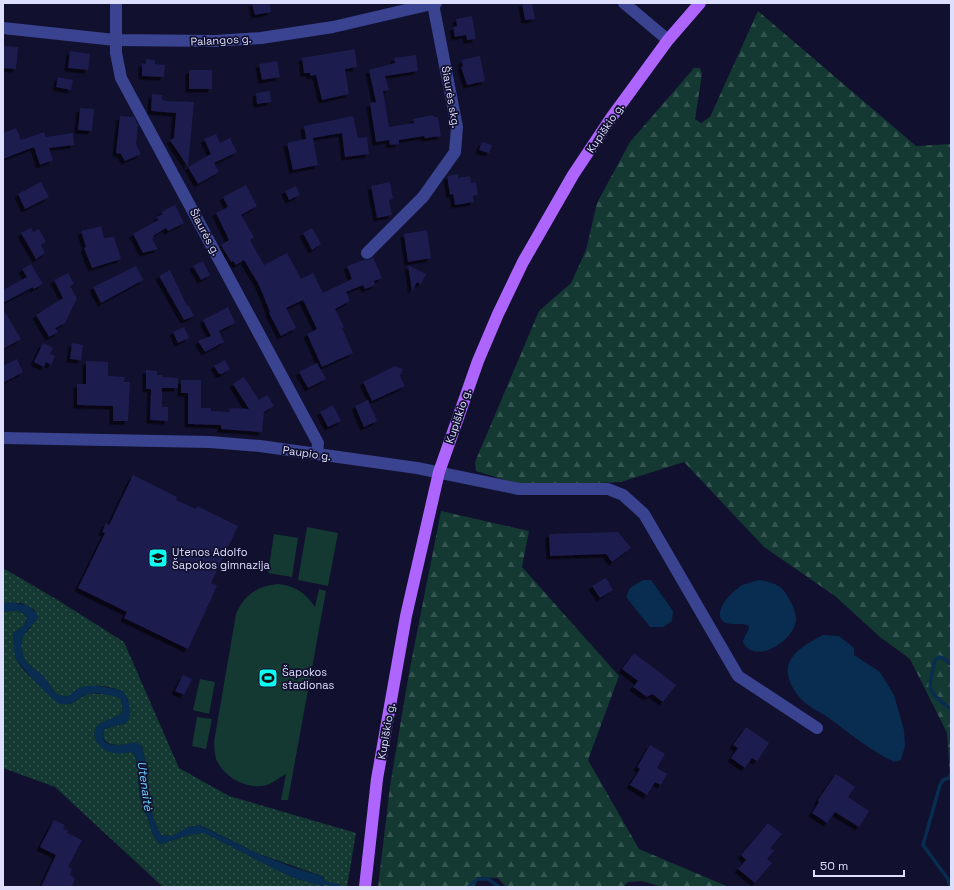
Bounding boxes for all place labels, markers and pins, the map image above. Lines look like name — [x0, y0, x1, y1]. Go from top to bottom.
place label: Utenos Adolfo Šapokos gimnazija — [172, 545, 270, 572]
school or university icon: Utenos Adolfo Šapokos gimnazija — [147, 547, 169, 569]
place label: Šapokos stadionas — [282, 665, 334, 692]
sports icon: Šapokos stadionas — [257, 667, 279, 689]

